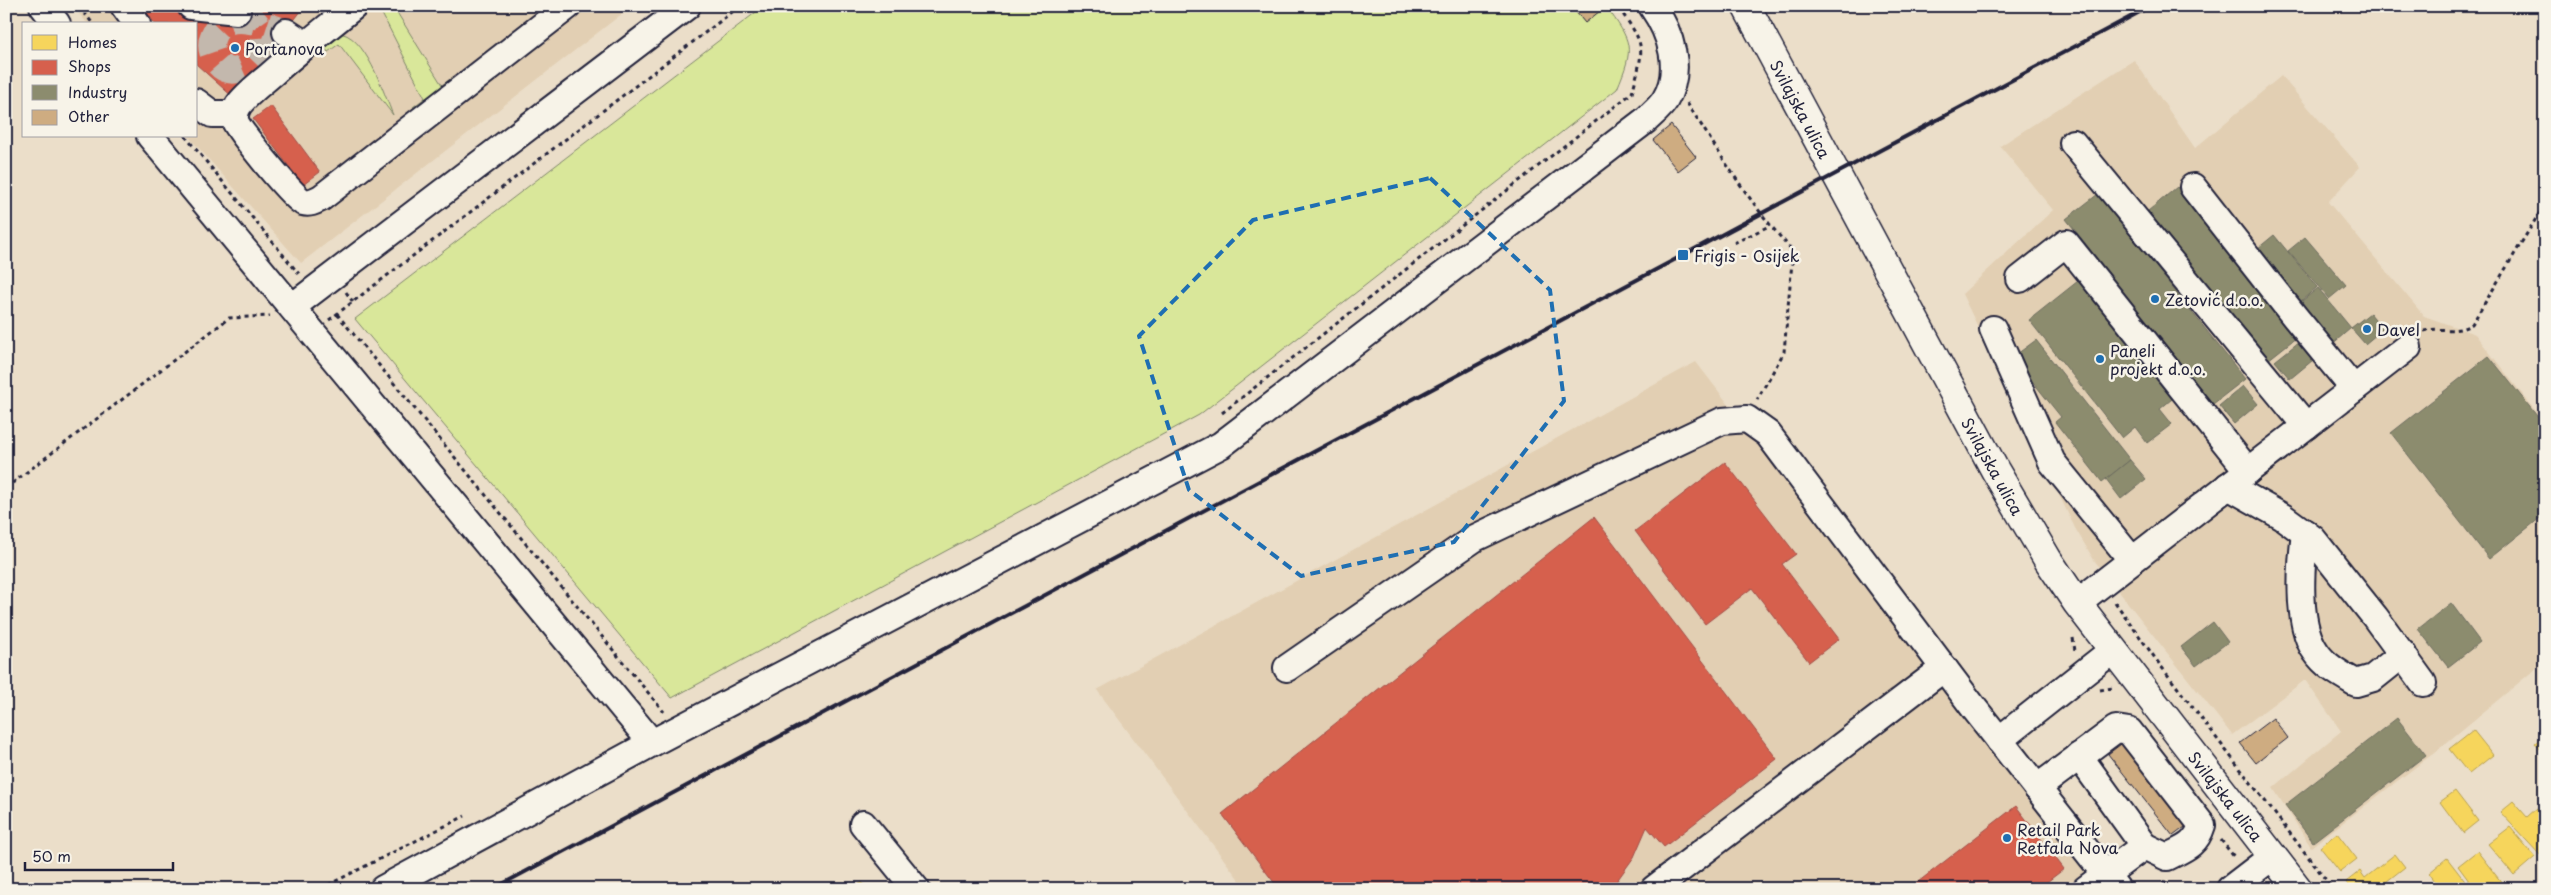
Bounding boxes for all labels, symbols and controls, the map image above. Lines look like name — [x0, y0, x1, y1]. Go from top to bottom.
legend — [22, 22, 198, 138]
text: Homes — [68, 30, 117, 53]
place label: Portanova — [245, 36, 324, 60]
marker: Portanova — [229, 42, 241, 54]
text: Shops — [68, 54, 111, 77]
street label: Svilajska ulica — [1765, 55, 1837, 163]
text: Industry — [68, 80, 127, 103]
text: Other — [68, 104, 109, 127]
place label: Frigis - Osijek — [1694, 243, 1800, 267]
marker: Frigis - Osijek — [1676, 248, 1690, 262]
place label: Zetović d.o.o. — [2165, 287, 2263, 311]
marker: Zetović d.o.o. — [2149, 293, 2161, 305]
place label: Davel — [2377, 317, 2420, 341]
marker: Davel — [2361, 323, 2373, 335]
place label: Paneli projekt d.o.o. — [2110, 338, 2206, 380]
marker: Paneli projekt d.o.o. — [2094, 353, 2106, 365]
street label: Svilajska ulica — [1956, 413, 2030, 519]
street label: Svilajska ulica — [2183, 746, 2269, 846]
place label: Retail Park Retfala Nova — [2017, 817, 2119, 859]
marker: Retail Park Retfala Nova — [2001, 832, 2013, 844]
scale bar — [25, 840, 172, 872]
text: 50 m — [32, 844, 71, 867]

